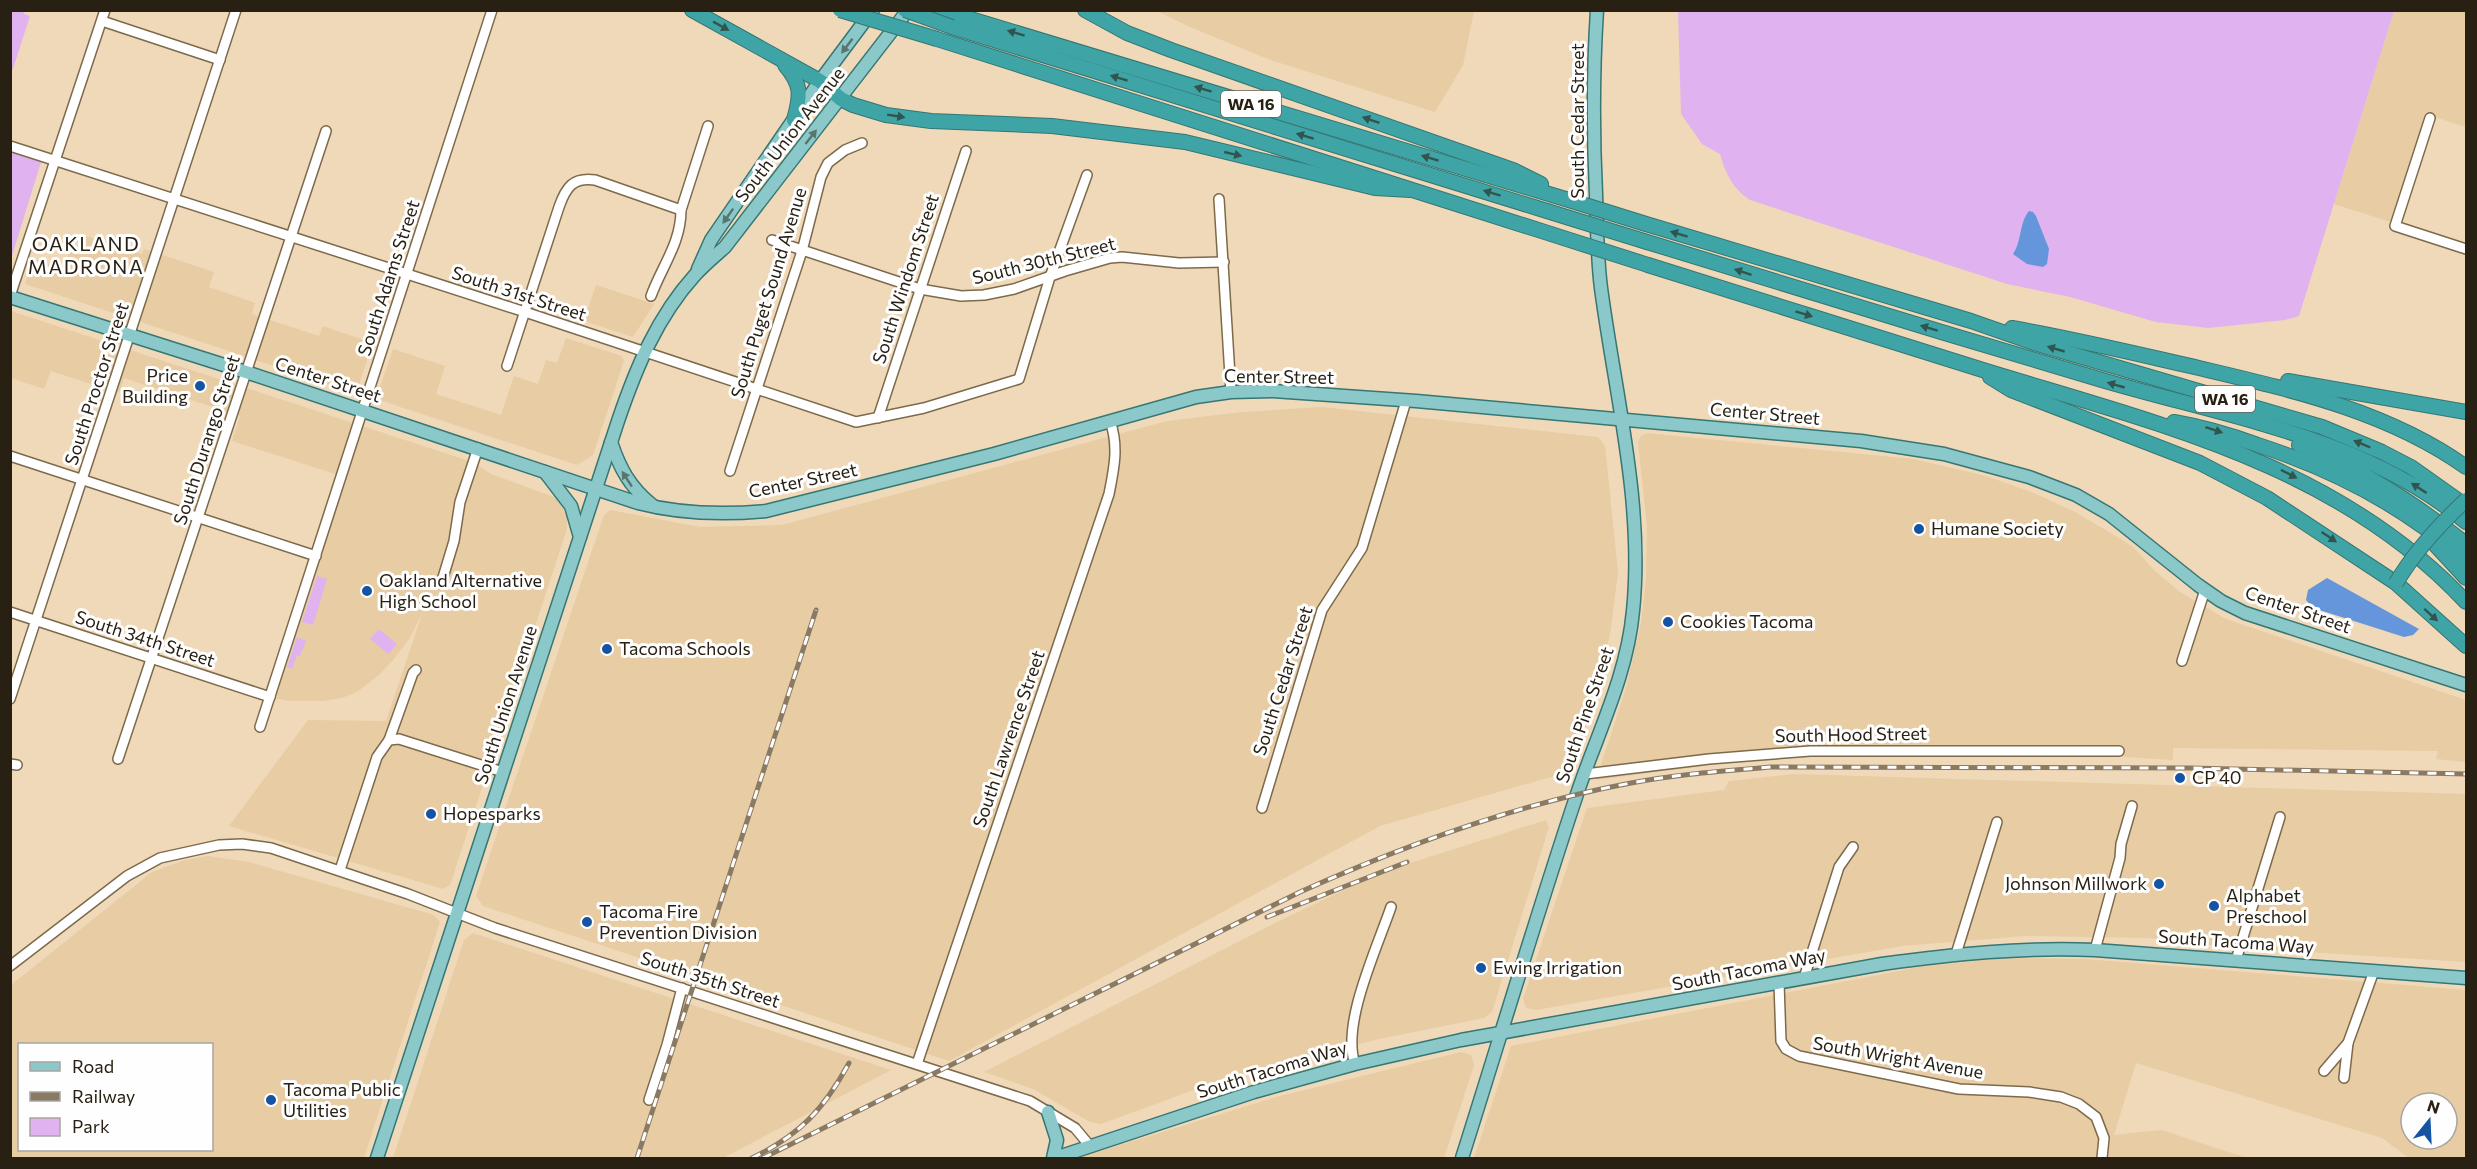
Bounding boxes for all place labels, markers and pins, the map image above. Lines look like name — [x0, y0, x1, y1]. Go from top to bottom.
place label: Price Building — [122, 364, 188, 407]
marker: Price Building — [193, 379, 207, 393]
place label: Humane Society — [1931, 517, 2064, 539]
marker: Humane Society — [1912, 522, 1926, 536]
place label: Oakland Alternative High School — [379, 569, 542, 612]
marker: Oakland Alternative High School — [360, 584, 374, 598]
place label: Cookies Tacoma — [1680, 610, 1814, 632]
marker: Cookies Tacoma — [1661, 615, 1675, 629]
place label: Tacoma Schools — [619, 637, 751, 659]
marker: Tacoma Schools — [600, 642, 614, 656]
place label: CP 40 — [2192, 766, 2242, 788]
marker: CP 40 — [2173, 771, 2187, 785]
place label: Hopesparks — [443, 802, 541, 824]
marker: Hopesparks — [424, 807, 438, 821]
place label: Johnson Millwork — [2005, 872, 2147, 894]
marker: Johnson Millwork — [2152, 877, 2166, 891]
place label: Alphabet Preschool — [2226, 884, 2307, 927]
marker: Alphabet Preschool — [2207, 899, 2221, 913]
place label: Tacoma Fire Prevention Division — [599, 900, 757, 943]
marker: Tacoma Fire Prevention Division — [580, 915, 594, 929]
place label: Ewing Irrigation — [1493, 956, 1622, 978]
marker: Ewing Irrigation — [1474, 961, 1488, 975]
place label: Tacoma Public Utilities — [283, 1078, 401, 1121]
marker: Tacoma Public Utilities — [264, 1093, 278, 1107]

